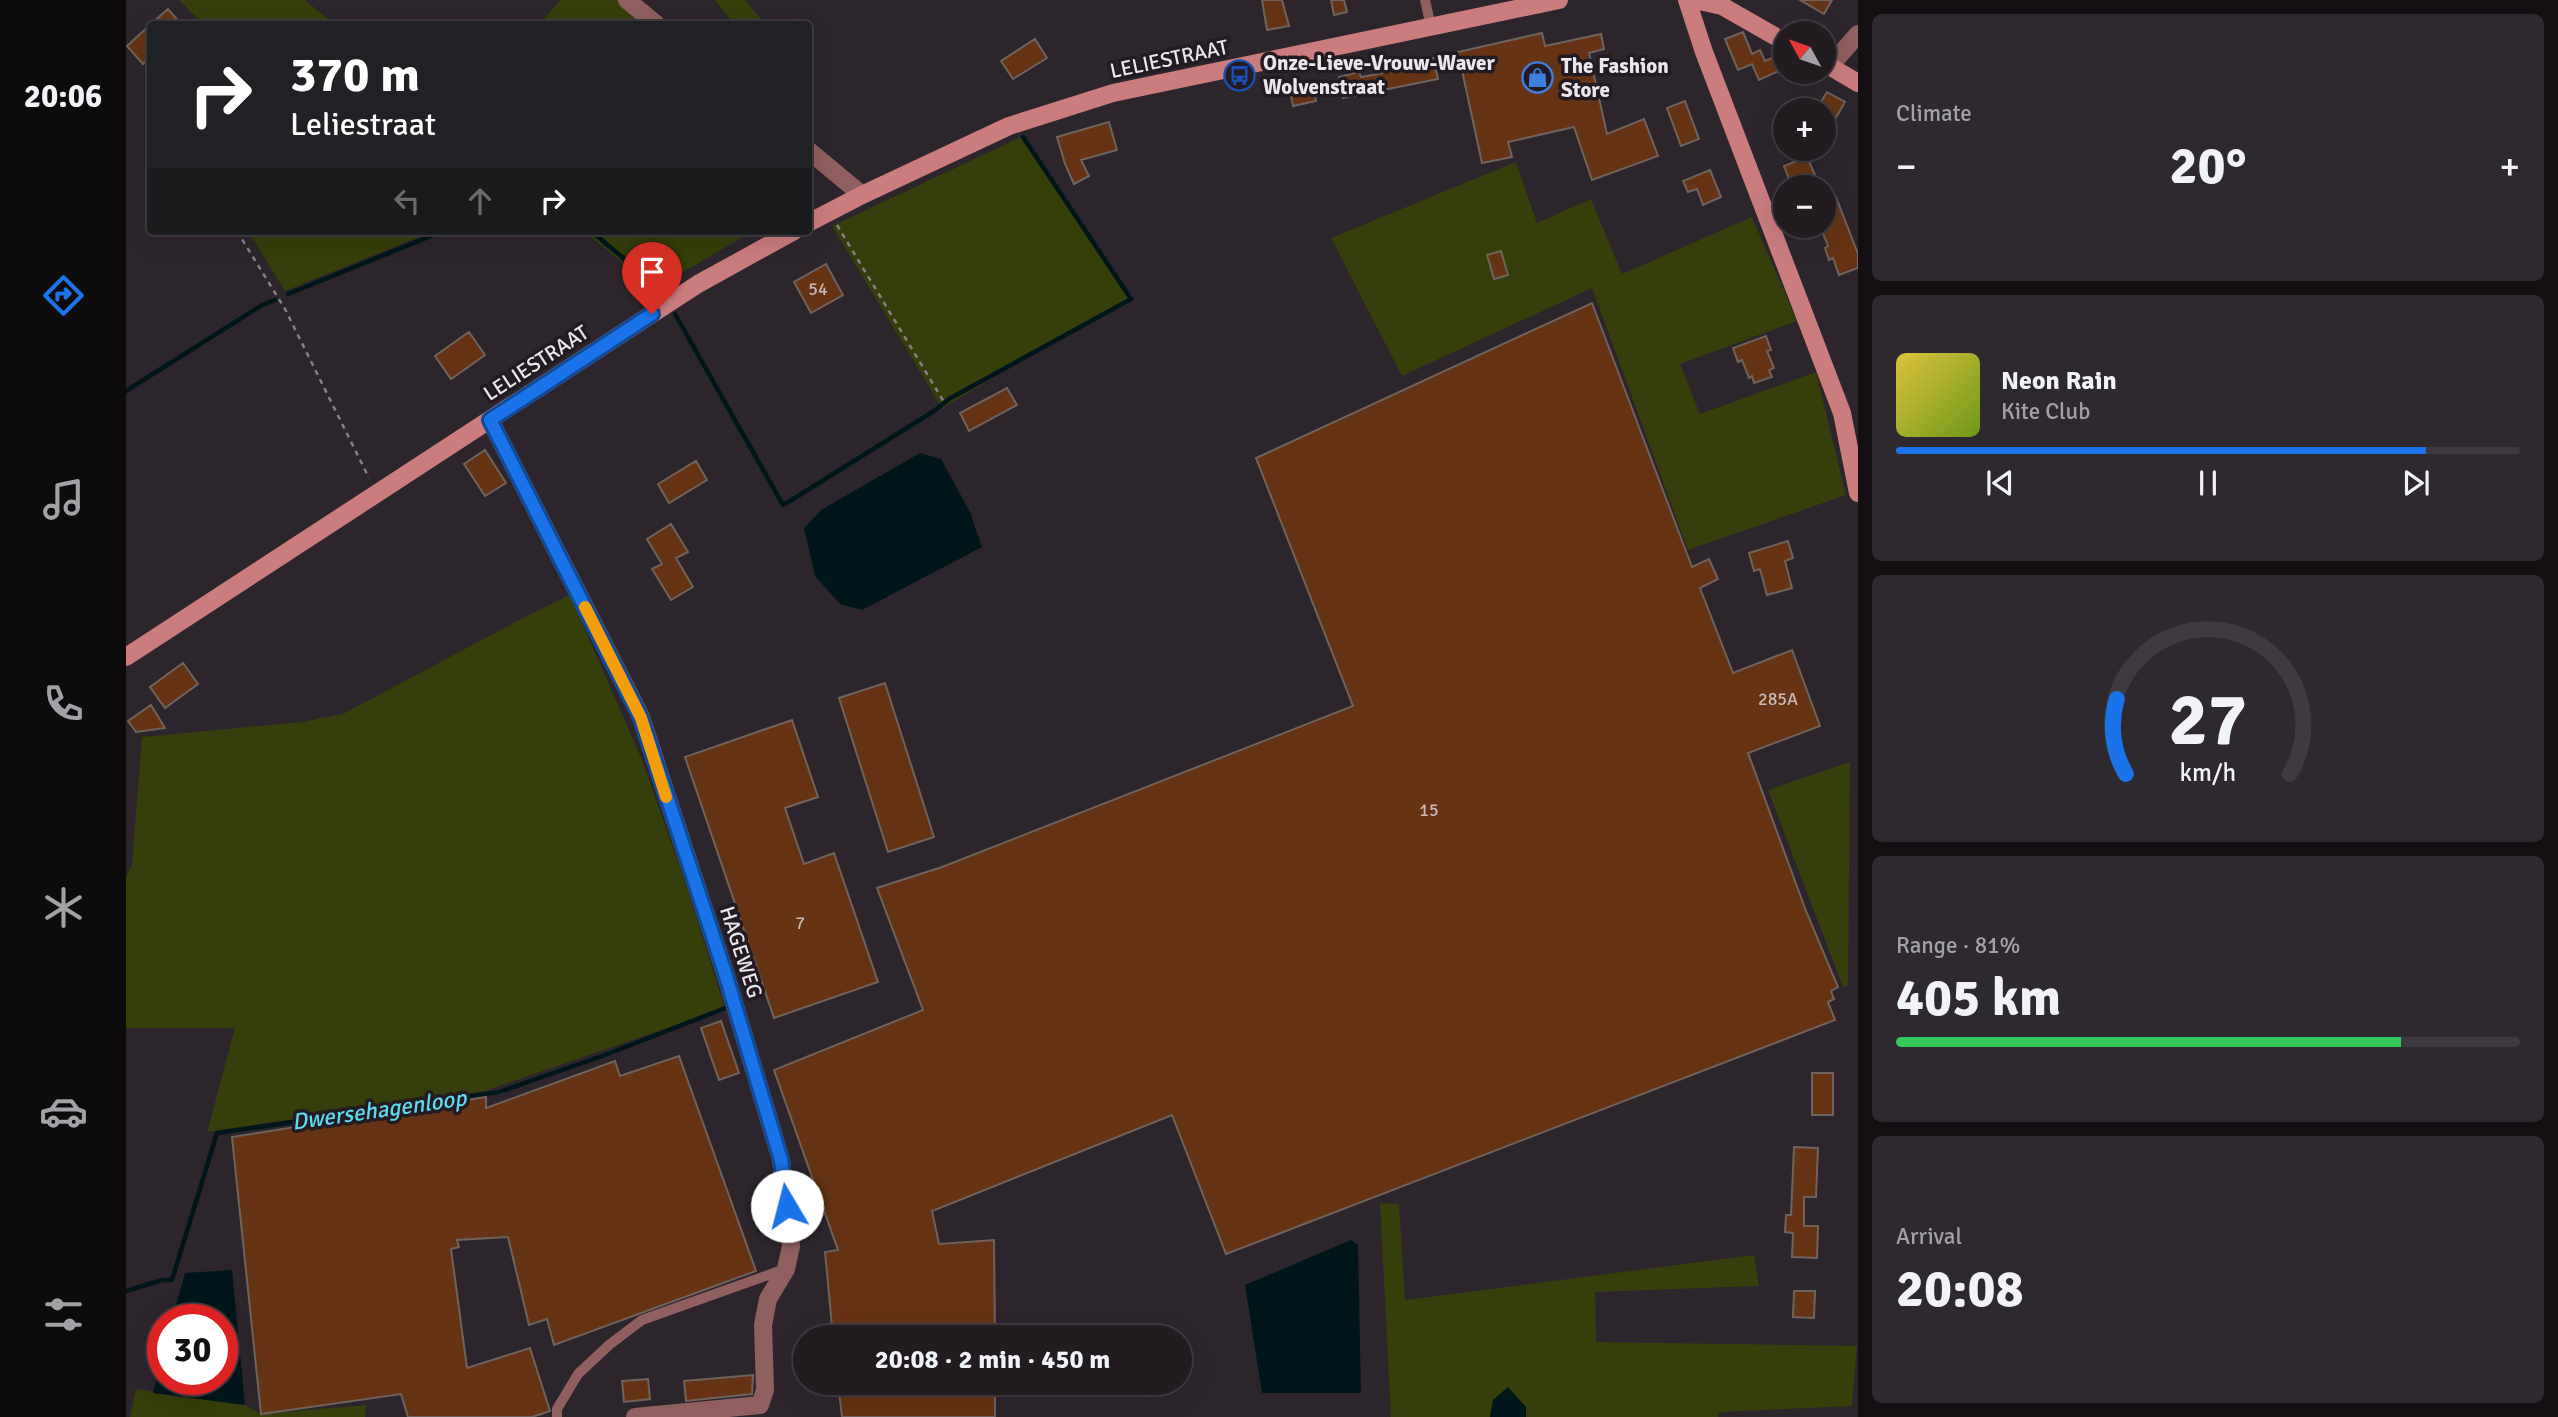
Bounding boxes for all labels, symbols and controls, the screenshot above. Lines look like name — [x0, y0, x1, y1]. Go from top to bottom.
north arrow — [1773, 21, 1836, 84]
map controls — [1773, 21, 1836, 238]
street label: LELIESTRAAT — [1107, 34, 1231, 84]
text: 370 m — [290, 45, 420, 105]
icon: right — [175, 49, 266, 140]
place label: Onze-Lieve-Vrouw-Waver Wolvenstraat — [1263, 50, 1495, 100]
place label: The Fashion Store — [1561, 53, 1669, 103]
bus stop icon: Onze-Lieve-Vrouw-Waver Wolvenstraat — [1223, 58, 1257, 92]
shop icon: The Fashion Store — [1521, 61, 1555, 95]
text: 20:06 — [24, 77, 102, 116]
button: + — [1773, 98, 1836, 161]
text: Climate — [1896, 99, 1972, 128]
text: Leliestraat — [290, 105, 436, 144]
text: 20° — [2170, 134, 2246, 198]
text: − — [1896, 143, 1917, 190]
text: + — [2499, 143, 2520, 190]
button: − — [1773, 175, 1836, 238]
icon: left — [388, 182, 426, 220]
icon: ahead — [461, 182, 499, 220]
icon: right — [534, 182, 572, 220]
pin — [622, 242, 682, 314]
icon: arrive — [633, 253, 671, 291]
icon: directions — [39, 271, 88, 320]
house number: 54 — [808, 278, 828, 300]
street label: LELIESTRAAT — [478, 319, 594, 407]
text: Neon Rain — [2001, 365, 2117, 397]
text: Kite Club — [2001, 397, 2090, 426]
icon: previous — [1981, 464, 2019, 502]
icon: pause — [2189, 464, 2227, 502]
icon: next — [2397, 464, 2435, 502]
icon: music — [39, 475, 88, 524]
text: 27 — [2169, 677, 2247, 766]
icon: phone — [39, 679, 88, 728]
house number: 285A — [1758, 688, 1798, 710]
text: km/h — [2180, 757, 2236, 788]
house number: 15 — [1419, 799, 1439, 821]
icon: climate — [39, 883, 88, 932]
street label: HAGEWEG — [714, 903, 768, 1001]
house number: 7 — [795, 912, 805, 934]
text: Range · 81% — [1896, 931, 2020, 960]
text: 405 km — [1896, 966, 2061, 1030]
water label: Dwersehagenloop — [290, 1083, 470, 1137]
icon: car — [39, 1087, 88, 1136]
position arrow — [750, 1169, 824, 1243]
text: Arrival — [1896, 1222, 1962, 1251]
text: 20:08 — [1896, 1257, 2024, 1321]
icon: filters — [39, 1290, 88, 1339]
speed limit sign: 30 — [147, 1304, 238, 1395]
text: 20:08 · 2 min · 450 m — [875, 1344, 1110, 1376]

